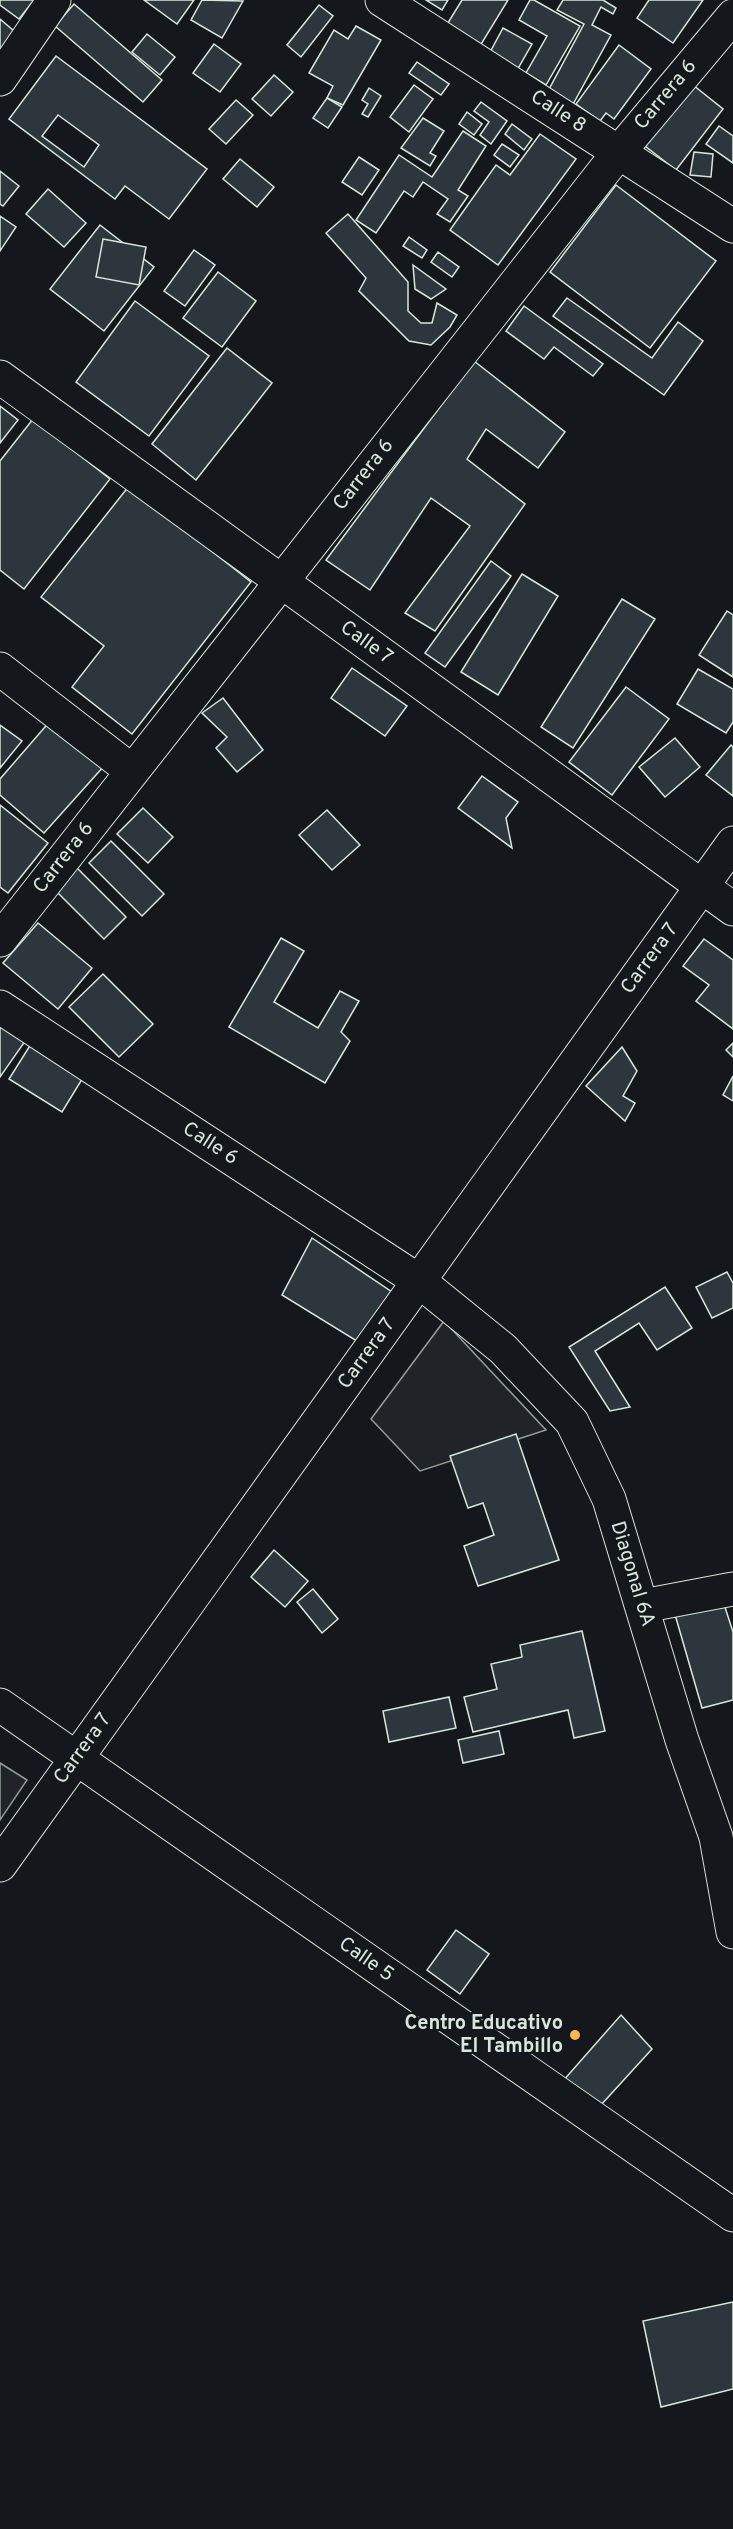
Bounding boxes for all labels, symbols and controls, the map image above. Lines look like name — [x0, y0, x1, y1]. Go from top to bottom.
street label: Carrera 6 — [629, 54, 703, 136]
street label: Calle 8 — [525, 84, 591, 140]
street label: Carrera 6 — [328, 434, 400, 516]
street label: Calle 7 — [334, 615, 398, 671]
street label: Carrera 6 — [28, 817, 100, 899]
street label: Carrera 7 — [615, 918, 685, 1000]
street label: Calle 6 — [177, 1116, 243, 1172]
street label: Carrera 7 — [332, 1313, 402, 1395]
street label: Diagonal 6A — [604, 1518, 660, 1630]
street label: Carrera 7 — [48, 1708, 118, 1790]
street label: Calle 5 — [333, 1932, 399, 1988]
place label: Centro Educativo El Tambillo — [404, 2011, 563, 2060]
marker: Centro Educativo El Tambillo — [568, 2028, 582, 2042]

